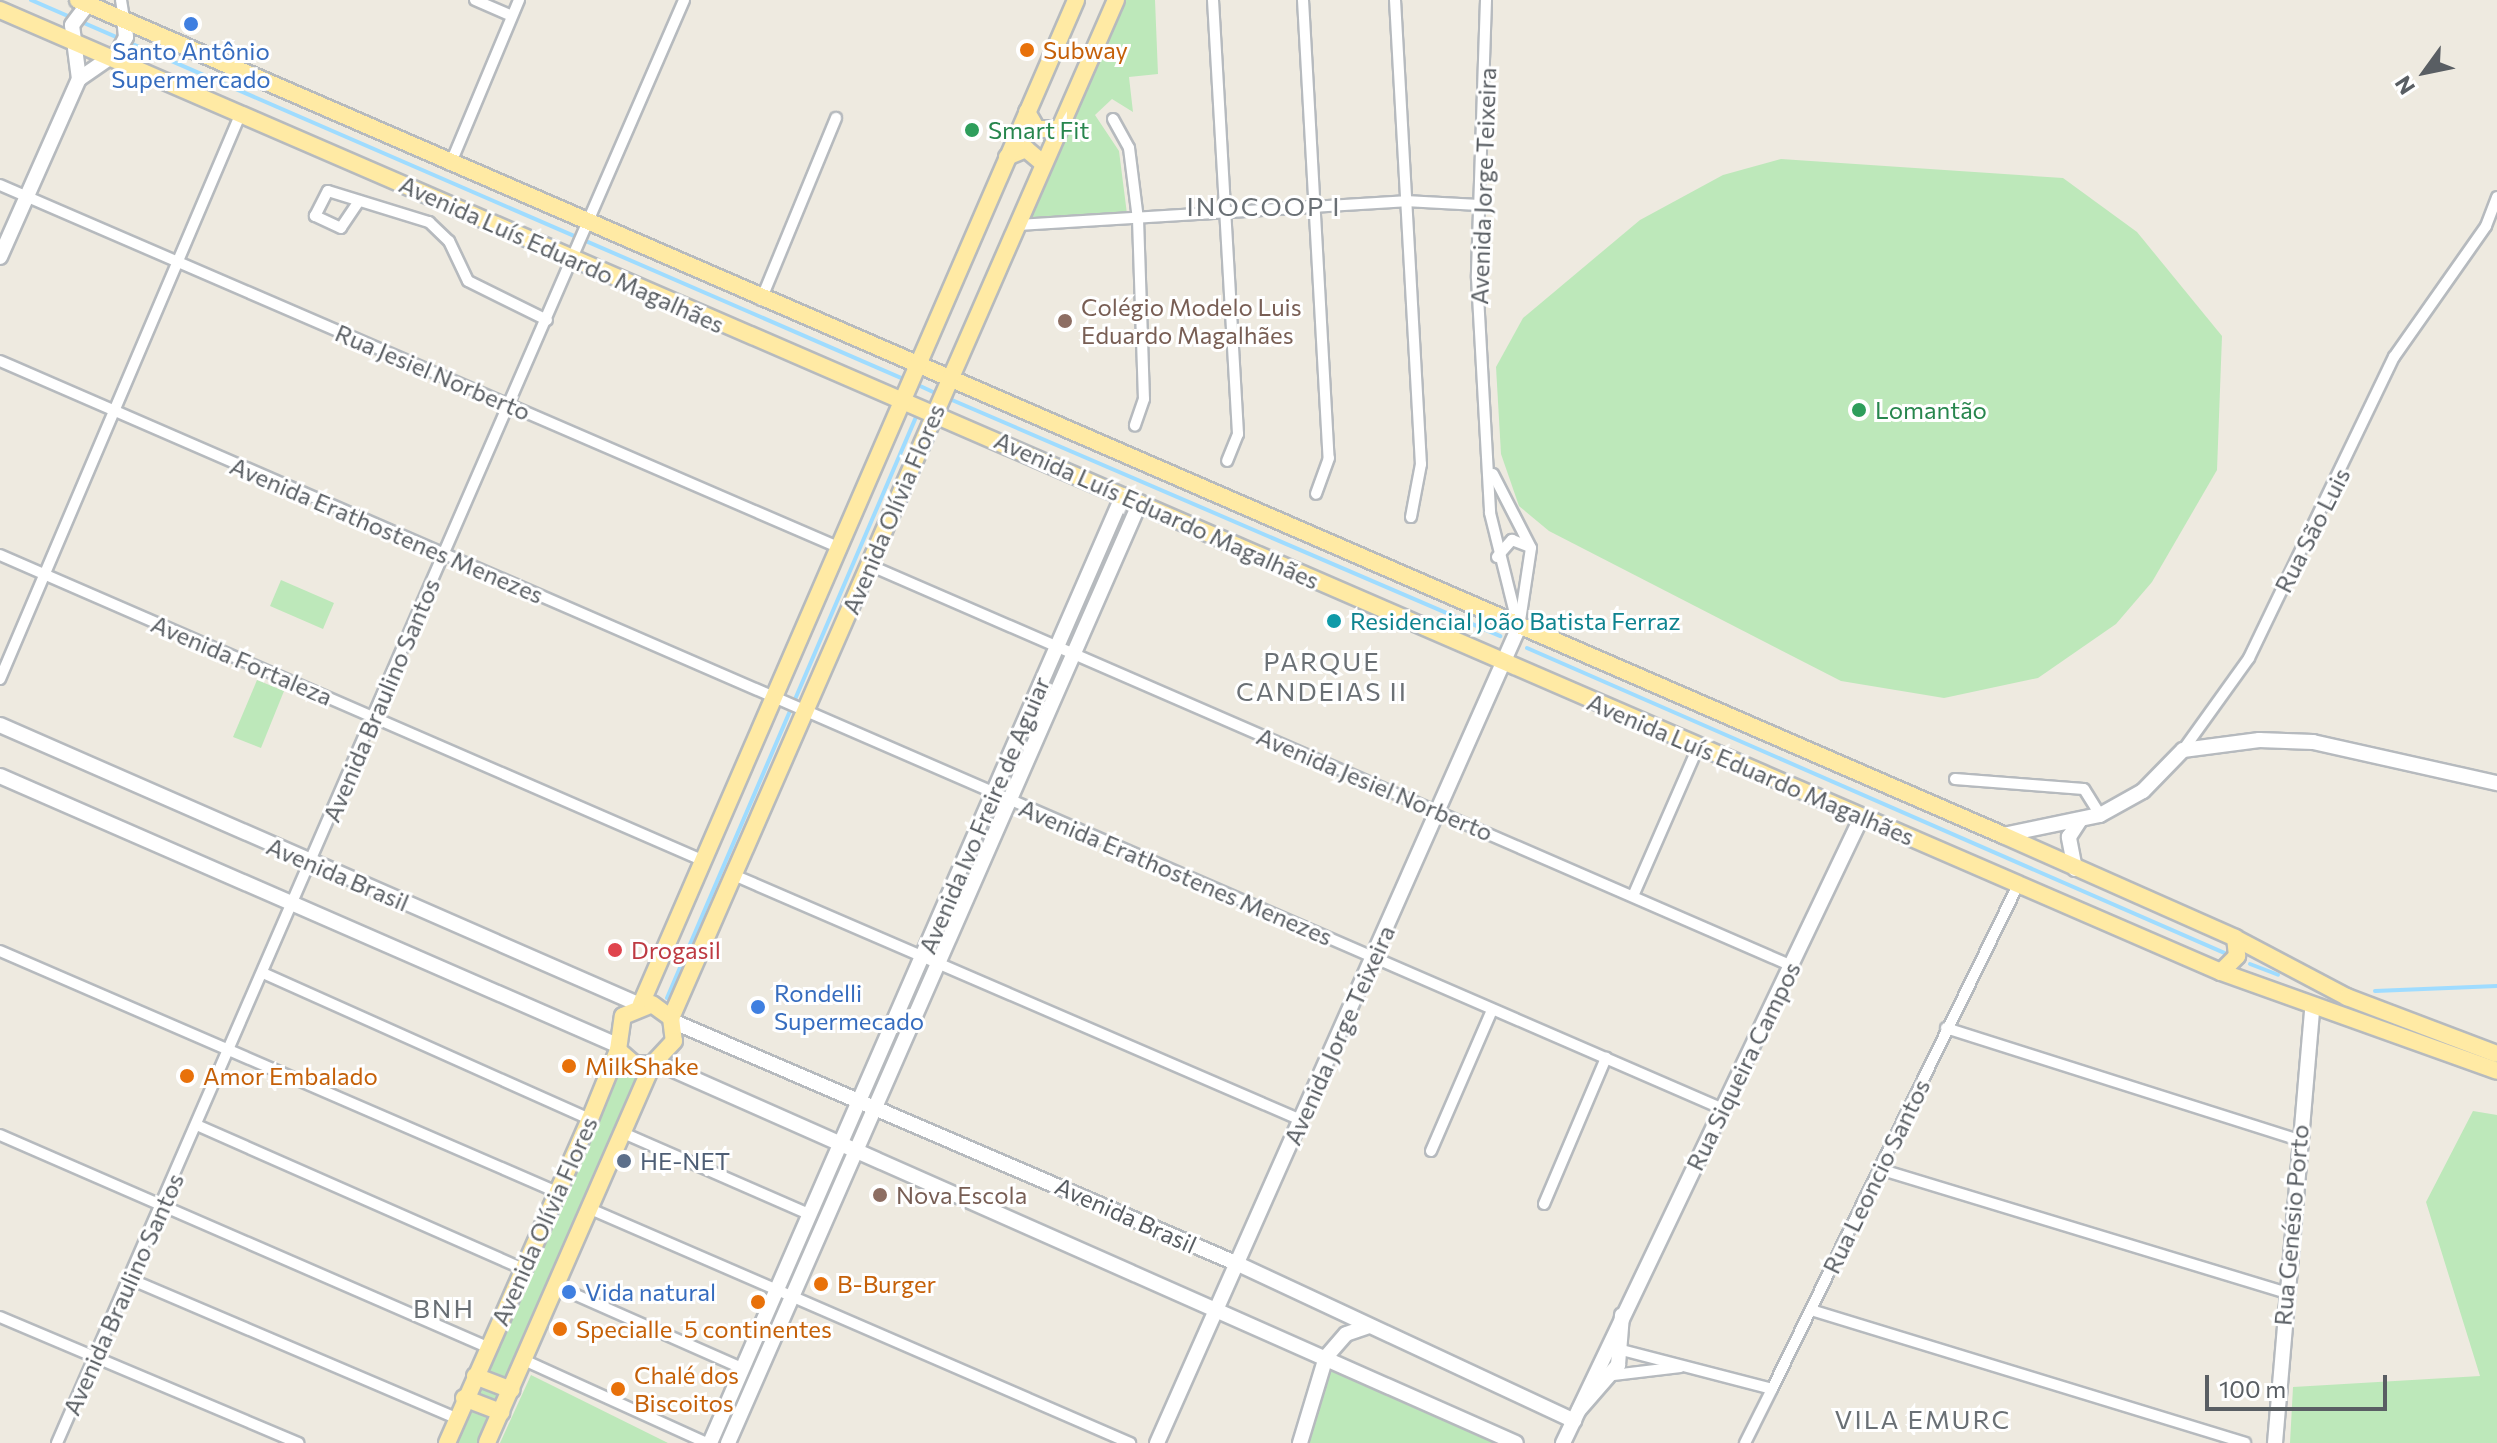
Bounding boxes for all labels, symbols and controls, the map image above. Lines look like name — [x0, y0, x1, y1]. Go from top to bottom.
marker: Santo Antônio Supermercado — [182, 15, 200, 33]
north arrow — [2385, 32, 2465, 112]
place label: Subway — [1043, 36, 1128, 64]
place label: Santo Antônio Supermercado — [111, 37, 271, 93]
marker: Subway — [1018, 41, 1036, 59]
street label: Avenida Jorge Teixeira — [1464, 67, 1502, 305]
text: N — [2389, 71, 2420, 100]
place label: Smart Fit — [988, 116, 1089, 144]
marker: Smart Fit — [963, 121, 981, 139]
street label: Avenida Luís Eduardo Magalhães — [395, 169, 729, 339]
district label: INOCOOP I — [1187, 190, 1341, 222]
place label: Colégio Modelo Luis Eduardo Magalhães — [1081, 293, 1302, 349]
marker: Colégio Modelo Luis Eduardo Magalhães — [1056, 312, 1074, 330]
street label: Rua Jesiel Norberto — [331, 318, 535, 426]
place label: Lomantão — [1875, 396, 1987, 424]
street label: Avenida Olívia Flores — [836, 400, 950, 618]
marker: Lomantão — [1850, 401, 1868, 419]
street label: Avenida Luís Eduardo Magalhães — [990, 425, 1324, 595]
street label: Avenida Erathostenes Menezes — [226, 451, 548, 609]
street label: Rua São Luis — [2268, 463, 2356, 597]
street label: Avenida Braulino Santos — [317, 574, 445, 826]
place label: Residencial João Batista Ferraz — [1350, 607, 1681, 635]
street label: Avenida Fortaleza — [147, 609, 337, 711]
marker: Residencial João Batista Ferraz — [1325, 612, 1343, 630]
district label: PARQUE CANDEIAS II — [1236, 645, 1408, 706]
street label: Avenida Ivo Freire de Aguiar — [912, 672, 1056, 958]
street label: Avenida Luís Eduardo Magalhães — [1583, 687, 1919, 851]
street label: Avenida Jesiel Norberto — [1253, 721, 1497, 847]
street label: Avenida Erathostenes Menezes — [1015, 793, 1337, 951]
street label: Avenida Brasil — [263, 831, 413, 917]
street label: Avenida Jorge Teixeira — [1278, 921, 1400, 1149]
place label: Drogasil — [631, 936, 721, 964]
marker: Drogasil — [606, 941, 624, 959]
street label: Rua Siqueira Campos — [1680, 957, 1806, 1175]
place label: Rondelli Supermecado — [774, 979, 924, 1035]
marker: Rondelli Supermecado — [749, 998, 767, 1016]
place label: MilkShake — [585, 1052, 699, 1080]
marker: MilkShake — [560, 1057, 578, 1075]
place label: Amor Embalado — [203, 1062, 378, 1090]
marker: Amor Embalado — [178, 1067, 196, 1085]
street label: Rua Leoncio Santos — [1816, 1074, 1936, 1278]
street label: Avenida Olívia Flores — [485, 1112, 603, 1330]
street label: Rua Genésio Porto — [2268, 1123, 2314, 1327]
place label: HE-NET — [640, 1147, 730, 1175]
marker: HE-NET — [615, 1152, 633, 1170]
street label: Avenida Braulino Santos — [57, 1169, 189, 1419]
street label: Avenida Brasil — [1051, 1171, 1201, 1259]
place label: Nova Escola — [896, 1181, 1027, 1209]
marker: Nova Escola — [871, 1186, 889, 1204]
place label: B-Burger — [837, 1270, 936, 1298]
marker: B-Burger — [812, 1275, 830, 1293]
place label: Vida natural — [585, 1278, 716, 1306]
marker: Vida natural — [560, 1283, 578, 1301]
district label: BNH — [413, 1292, 475, 1324]
marker: 5 continentes — [749, 1293, 767, 1311]
place label: Specialle — [576, 1315, 672, 1343]
place label: 5 continentes — [684, 1315, 832, 1343]
marker: Specialle — [551, 1320, 569, 1338]
scale bar — [2209, 1359, 2391, 1409]
place label: Chalé dos Biscoitos — [634, 1361, 739, 1417]
text: 100 m — [2219, 1374, 2286, 1403]
marker: Chalé dos Biscoitos — [609, 1380, 627, 1398]
district label: VILA EMURC — [1835, 1403, 2011, 1435]

